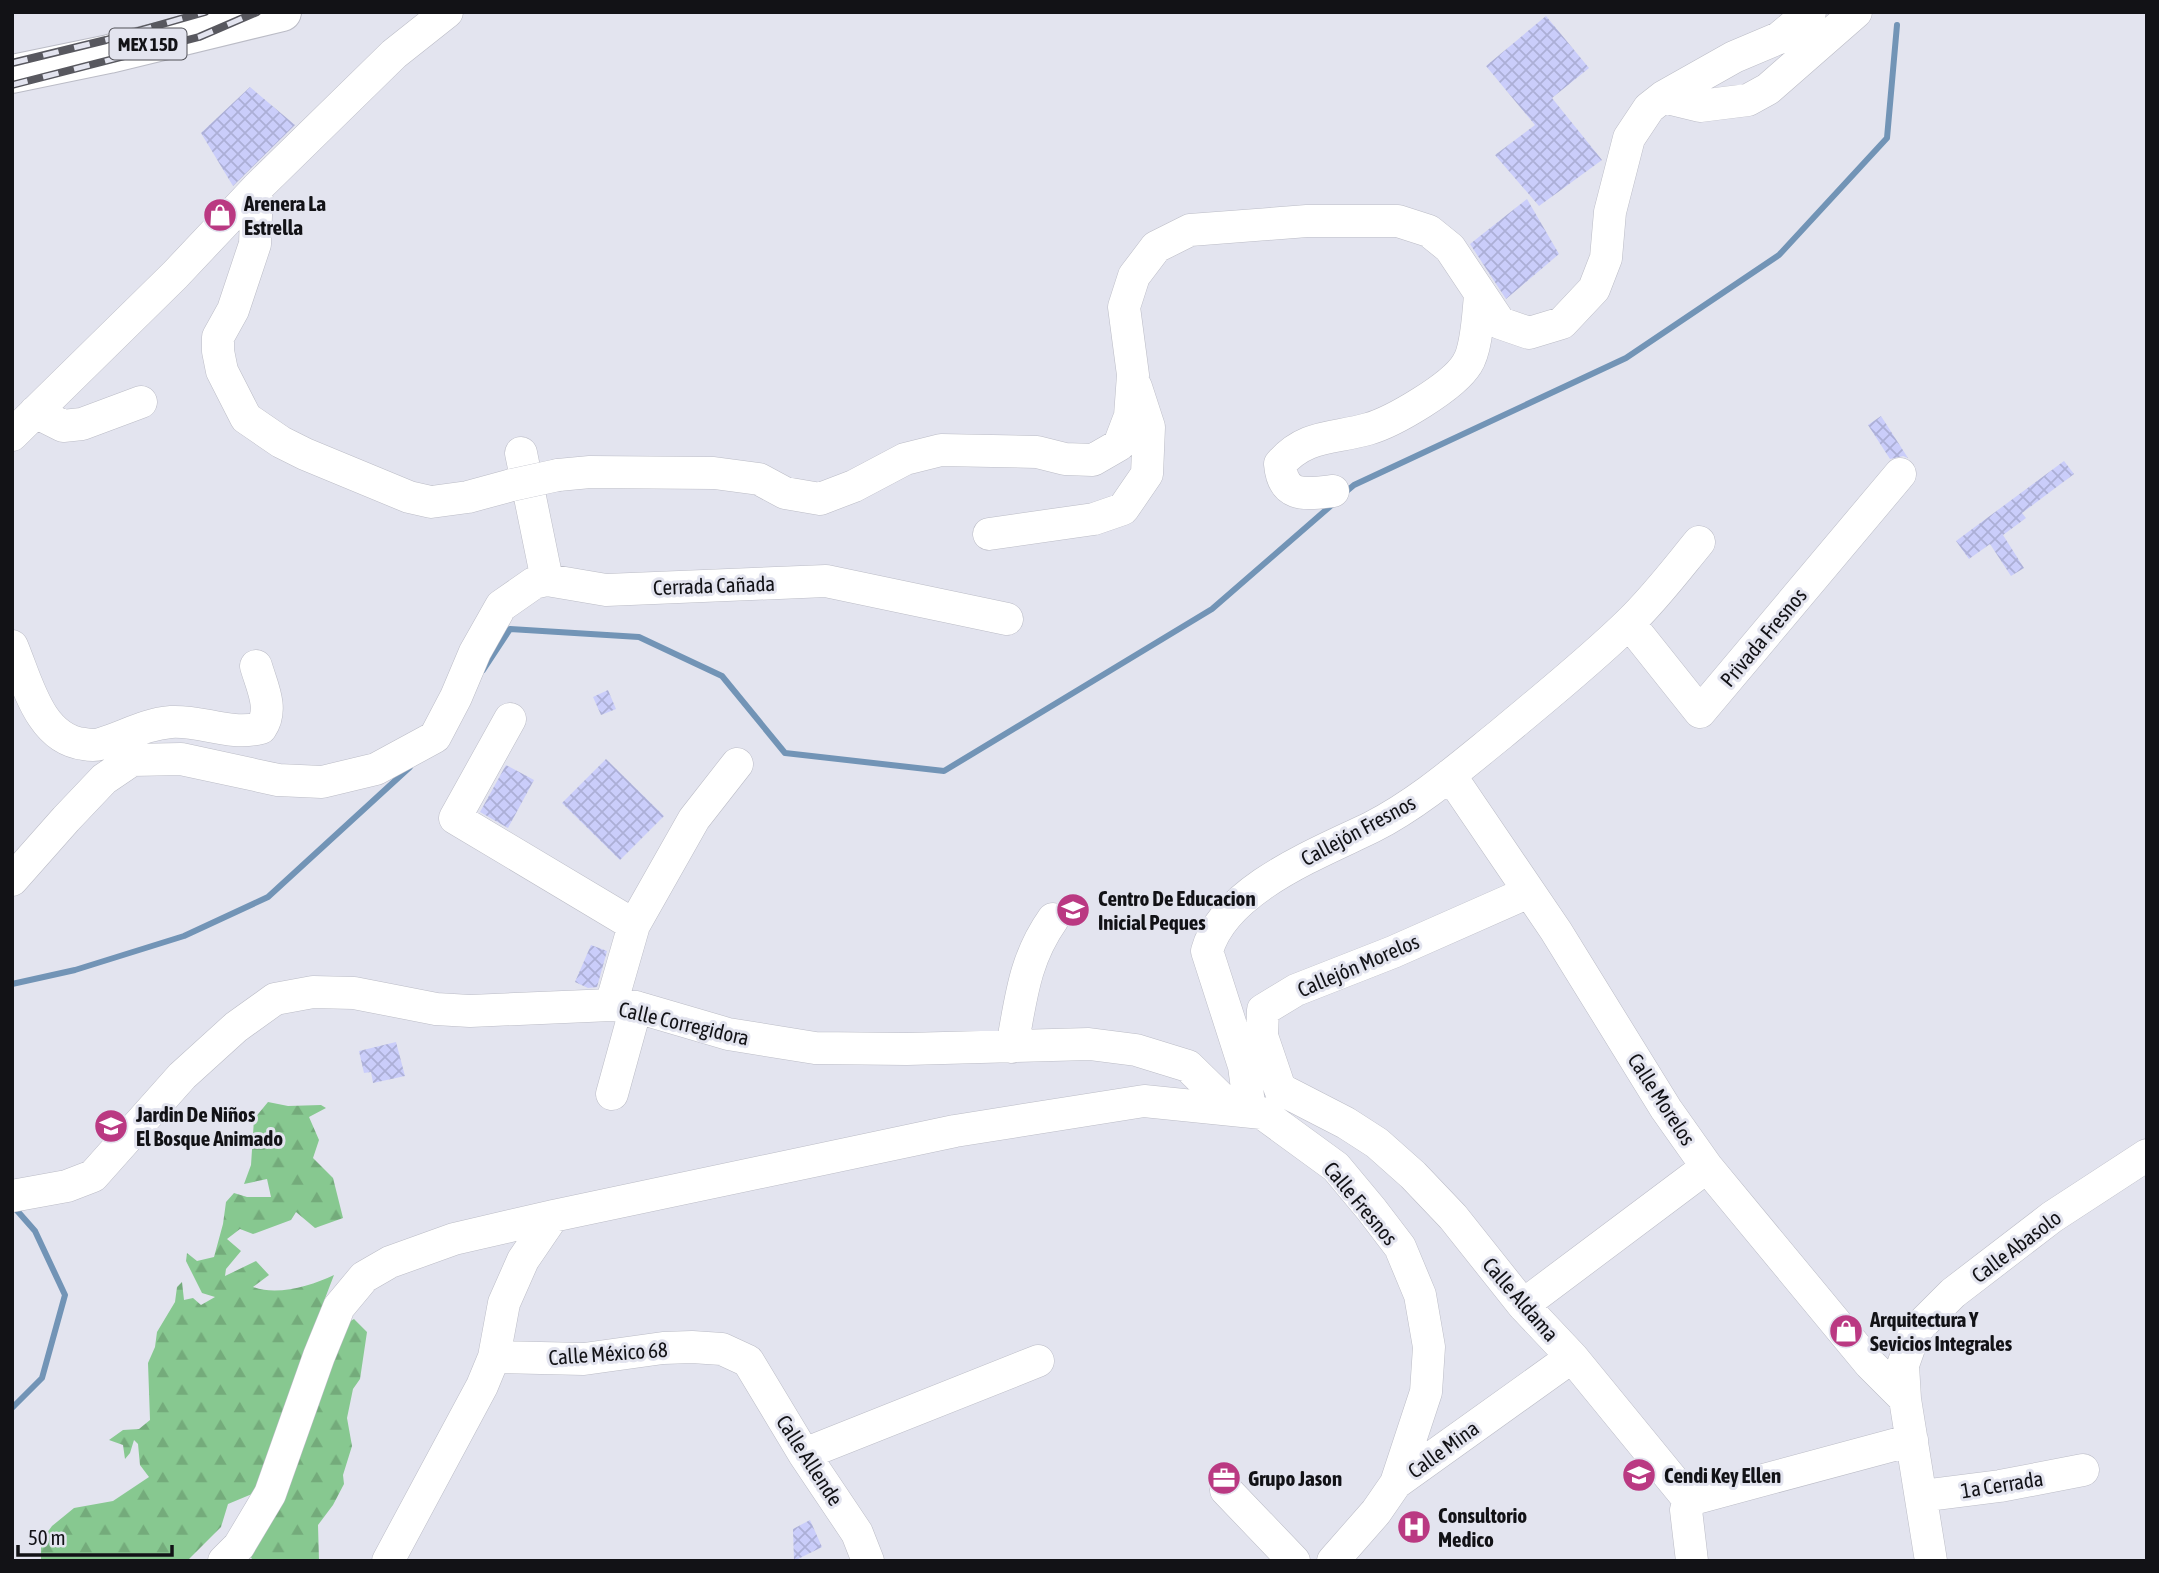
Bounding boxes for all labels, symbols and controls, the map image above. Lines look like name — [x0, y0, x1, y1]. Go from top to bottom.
road number: MEX 15D — [110, 28, 186, 60]
place label: Arenera La Estrella — [243, 191, 326, 239]
shop icon: Arenera La Estrella — [201, 196, 239, 234]
street label: Cerrada Cañada — [653, 571, 775, 599]
street label: Privada Fresnos — [1715, 583, 1811, 691]
street label: Callejón Fresnos — [1297, 790, 1419, 870]
place label: Centro De Educacion Inicial Peques — [1098, 886, 1256, 934]
school or university icon: Centro De Educacion Inicial Peques — [1054, 891, 1092, 929]
street label: Callejón Morelos — [1294, 929, 1422, 1001]
street label: Calle Corregidora — [616, 996, 752, 1050]
street label: Calle Morelos — [1623, 1048, 1701, 1150]
place label: Jardin De Niños El Bosque Animado — [135, 1102, 283, 1150]
school or university icon: Jardin De Niños El Bosque Animado — [92, 1107, 130, 1145]
street label: Calle Fresnos — [1319, 1157, 1403, 1249]
street label: Calle Abasolo — [1967, 1205, 2065, 1287]
street label: Calle Aldama — [1478, 1252, 1564, 1346]
place label: Arquitectura Y Sevicios Integrales — [1869, 1307, 2013, 1355]
shop icon: Arquitectura Y Sevicios Integrales — [1827, 1312, 1865, 1350]
street label: Calle México 68 — [548, 1337, 669, 1369]
street label: Calle Allende — [772, 1410, 848, 1510]
street label: Calle Mina — [1403, 1415, 1483, 1483]
school or university icon: Cendi Key Ellen — [1620, 1456, 1658, 1494]
office icon: Grupo Jason — [1205, 1459, 1243, 1497]
place label: Cendi Key Ellen — [1664, 1463, 1781, 1487]
place label: Grupo Jason — [1248, 1466, 1342, 1490]
street label: 1a Cerrada — [1959, 1466, 2045, 1502]
place label: Consultorio Medico — [1438, 1503, 1527, 1551]
hospital icon: Consultorio Medico — [1395, 1508, 1433, 1546]
scale bar — [18, 1514, 172, 1558]
text: 50 m — [28, 1525, 66, 1549]

